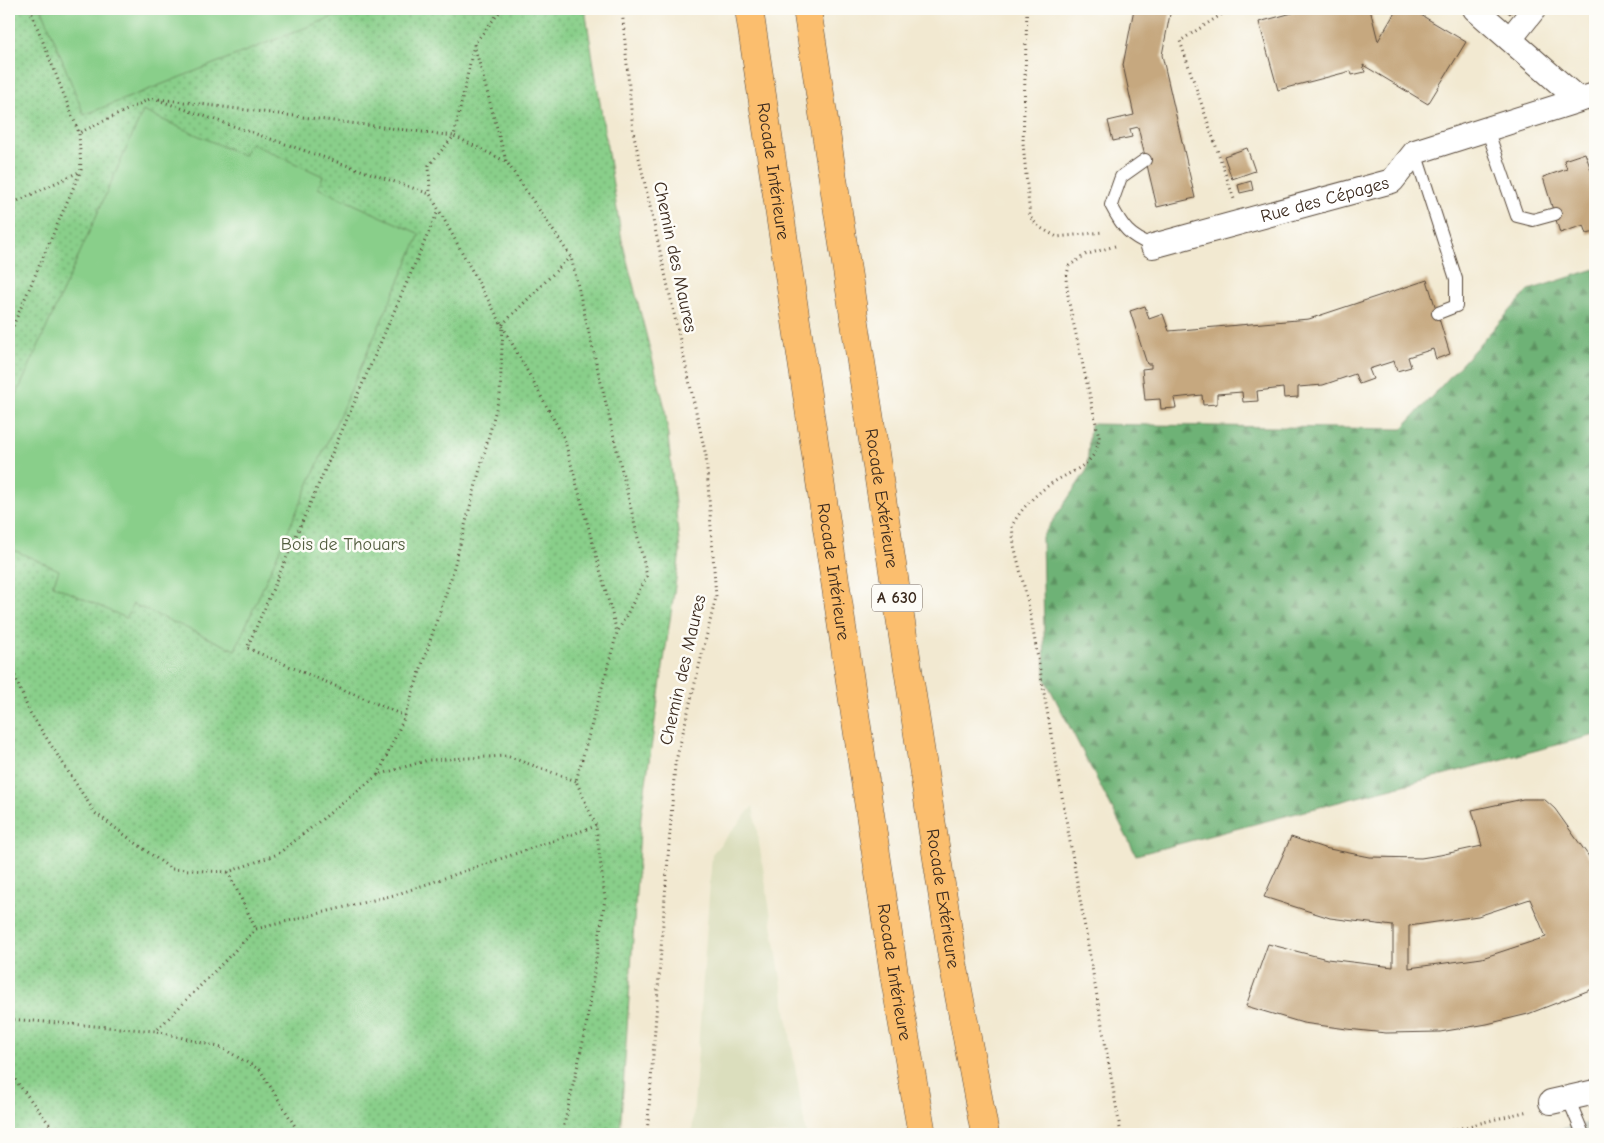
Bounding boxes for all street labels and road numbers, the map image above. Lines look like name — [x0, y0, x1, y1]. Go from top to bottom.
street label: Rocade Intérieure — [753, 101, 794, 241]
street label: Rue des Cépages — [1258, 172, 1391, 227]
street label: Chemin des Maures — [649, 180, 701, 334]
street label: Rocade Extérieure — [861, 427, 903, 570]
street label: Rocade Intérieure — [813, 502, 854, 642]
road number: A 630 — [872, 584, 922, 612]
street label: Chemin des Maures — [655, 593, 711, 747]
street label: Rocade Extérieure — [922, 827, 964, 970]
street label: Rocade Intérieure — [873, 902, 916, 1042]

